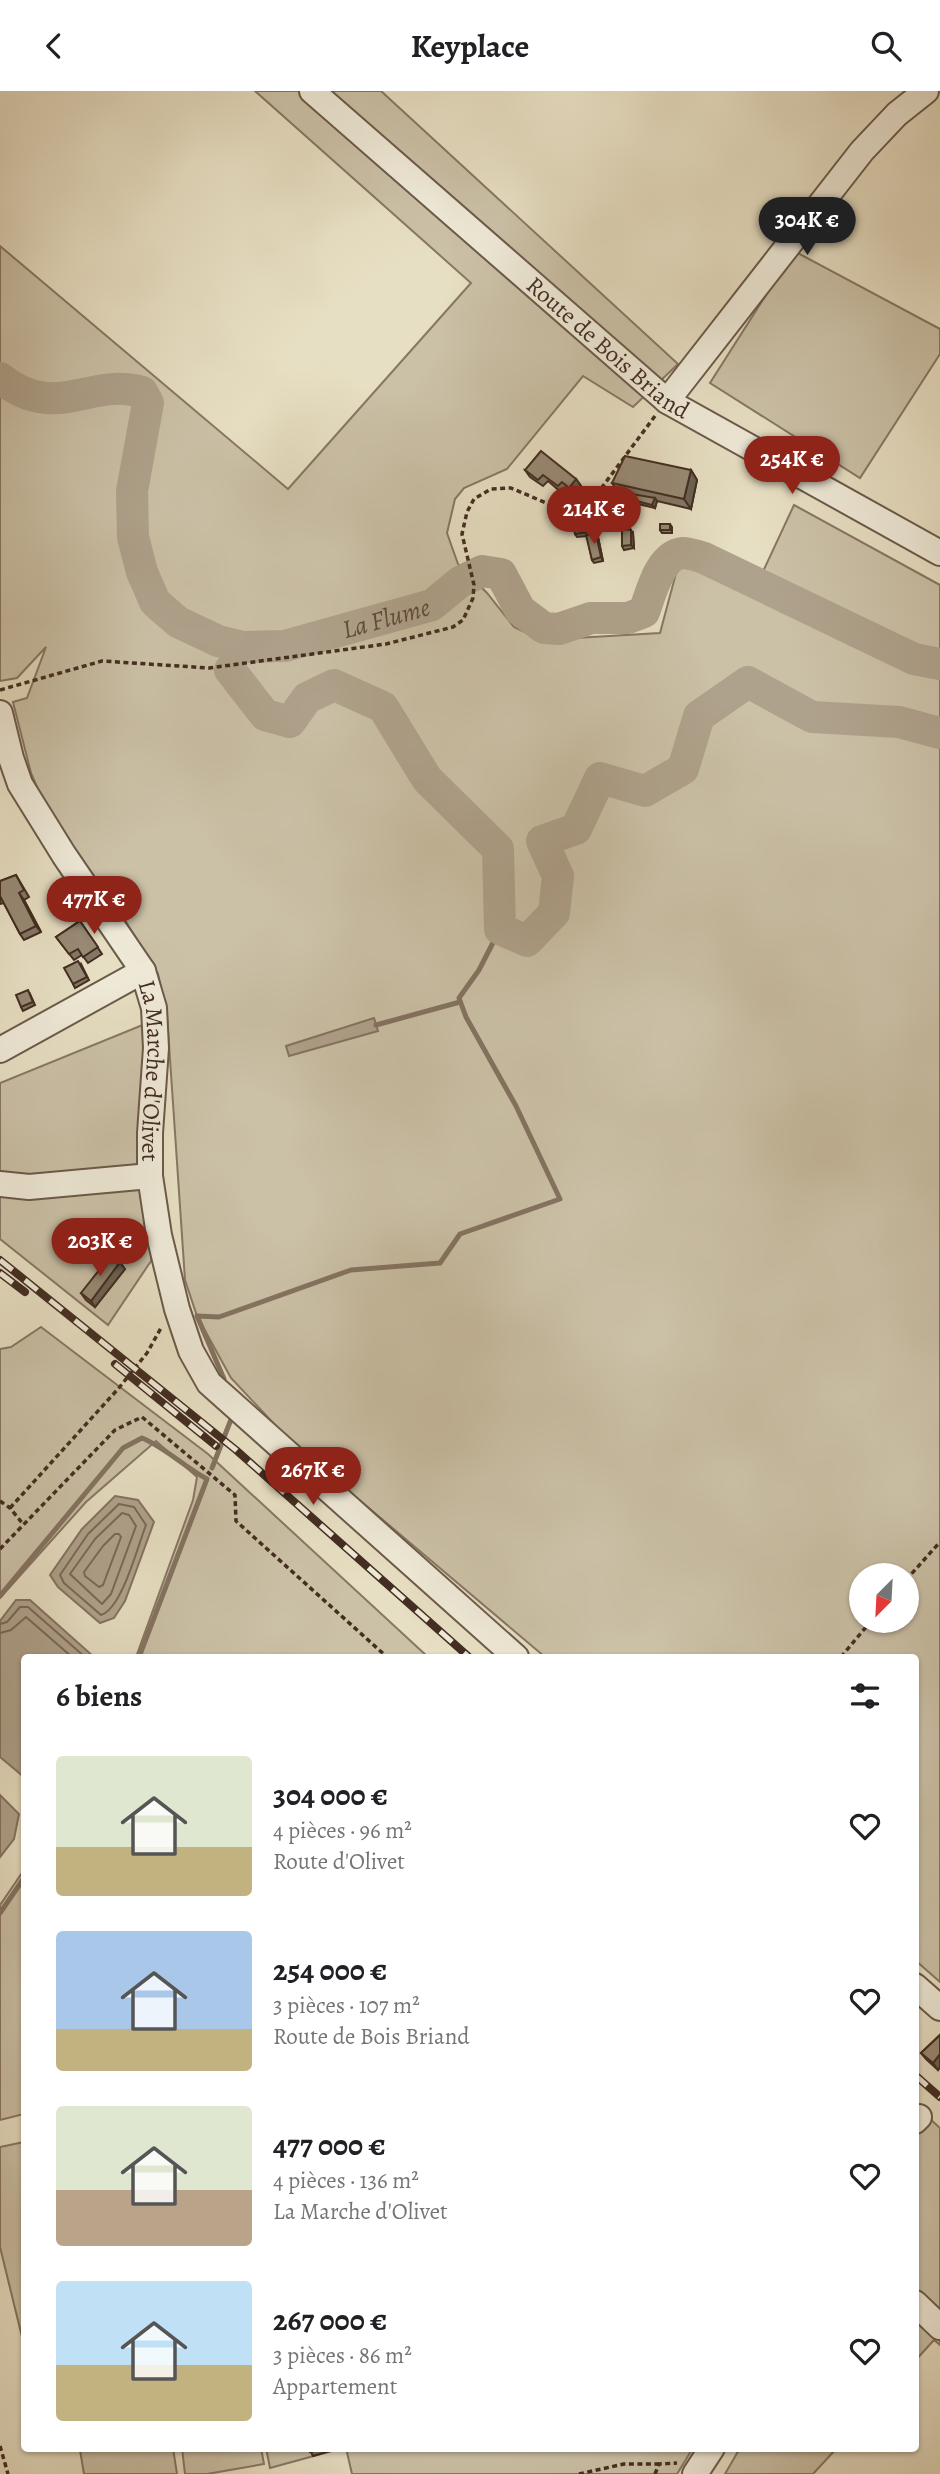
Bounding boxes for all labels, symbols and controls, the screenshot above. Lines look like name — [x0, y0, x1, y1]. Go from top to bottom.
text: Keyplace — [411, 24, 529, 68]
icon: back — [35, 27, 73, 65]
icon: search — [867, 27, 905, 65]
pin: 304K € — [750, 197, 864, 257]
text: 304K € — [775, 204, 839, 235]
street label: Route de Bois Briand — [519, 269, 695, 426]
pin: 254K € — [735, 437, 849, 496]
text: 254K € — [760, 443, 824, 474]
pin: 214K € — [537, 487, 651, 546]
text: 214K € — [563, 493, 625, 524]
water label: La Flume — [338, 589, 434, 647]
pin: 477K € — [37, 877, 151, 936]
text: 477K € — [63, 883, 125, 914]
street label: La Marche d'Olivet — [131, 976, 172, 1162]
pin: 203K € — [43, 1219, 157, 1278]
text: 203K € — [68, 1225, 132, 1256]
pin: 267K € — [256, 1447, 370, 1507]
text: 267K € — [281, 1454, 345, 1485]
north arrow — [849, 1563, 919, 1633]
map controls — [849, 1563, 919, 1633]
text: 6 biens — [56, 1676, 142, 1716]
icon: filters — [846, 1677, 884, 1715]
text: 304 000 € — [273, 1775, 388, 1815]
icon: home — [112, 1784, 196, 1868]
icon: heart — [846, 1807, 884, 1845]
text: 4 pièces · 96 m² — [273, 1815, 412, 1846]
text: Route d'Olivet — [273, 1846, 405, 1877]
text: 254 000 € — [273, 1950, 387, 1990]
icon: home — [112, 1959, 196, 2043]
icon: heart — [846, 1982, 884, 2020]
text: 3 pièces · 107 m² — [273, 1990, 420, 2021]
text: Route de Bois Briand — [273, 2021, 470, 2052]
text: 477 000 € — [273, 2125, 386, 2165]
icon: home — [112, 2134, 196, 2218]
icon: heart — [846, 2157, 884, 2195]
text: 4 pièces · 136 m² — [273, 2165, 419, 2196]
text: La Marche d'Olivet — [273, 2196, 448, 2227]
text: 267 000 € — [273, 2300, 387, 2340]
icon: home — [112, 2309, 196, 2393]
icon: heart — [846, 2332, 884, 2370]
text: 3 pièces · 86 m² — [273, 2340, 412, 2371]
text: Appartement — [273, 2371, 397, 2402]

